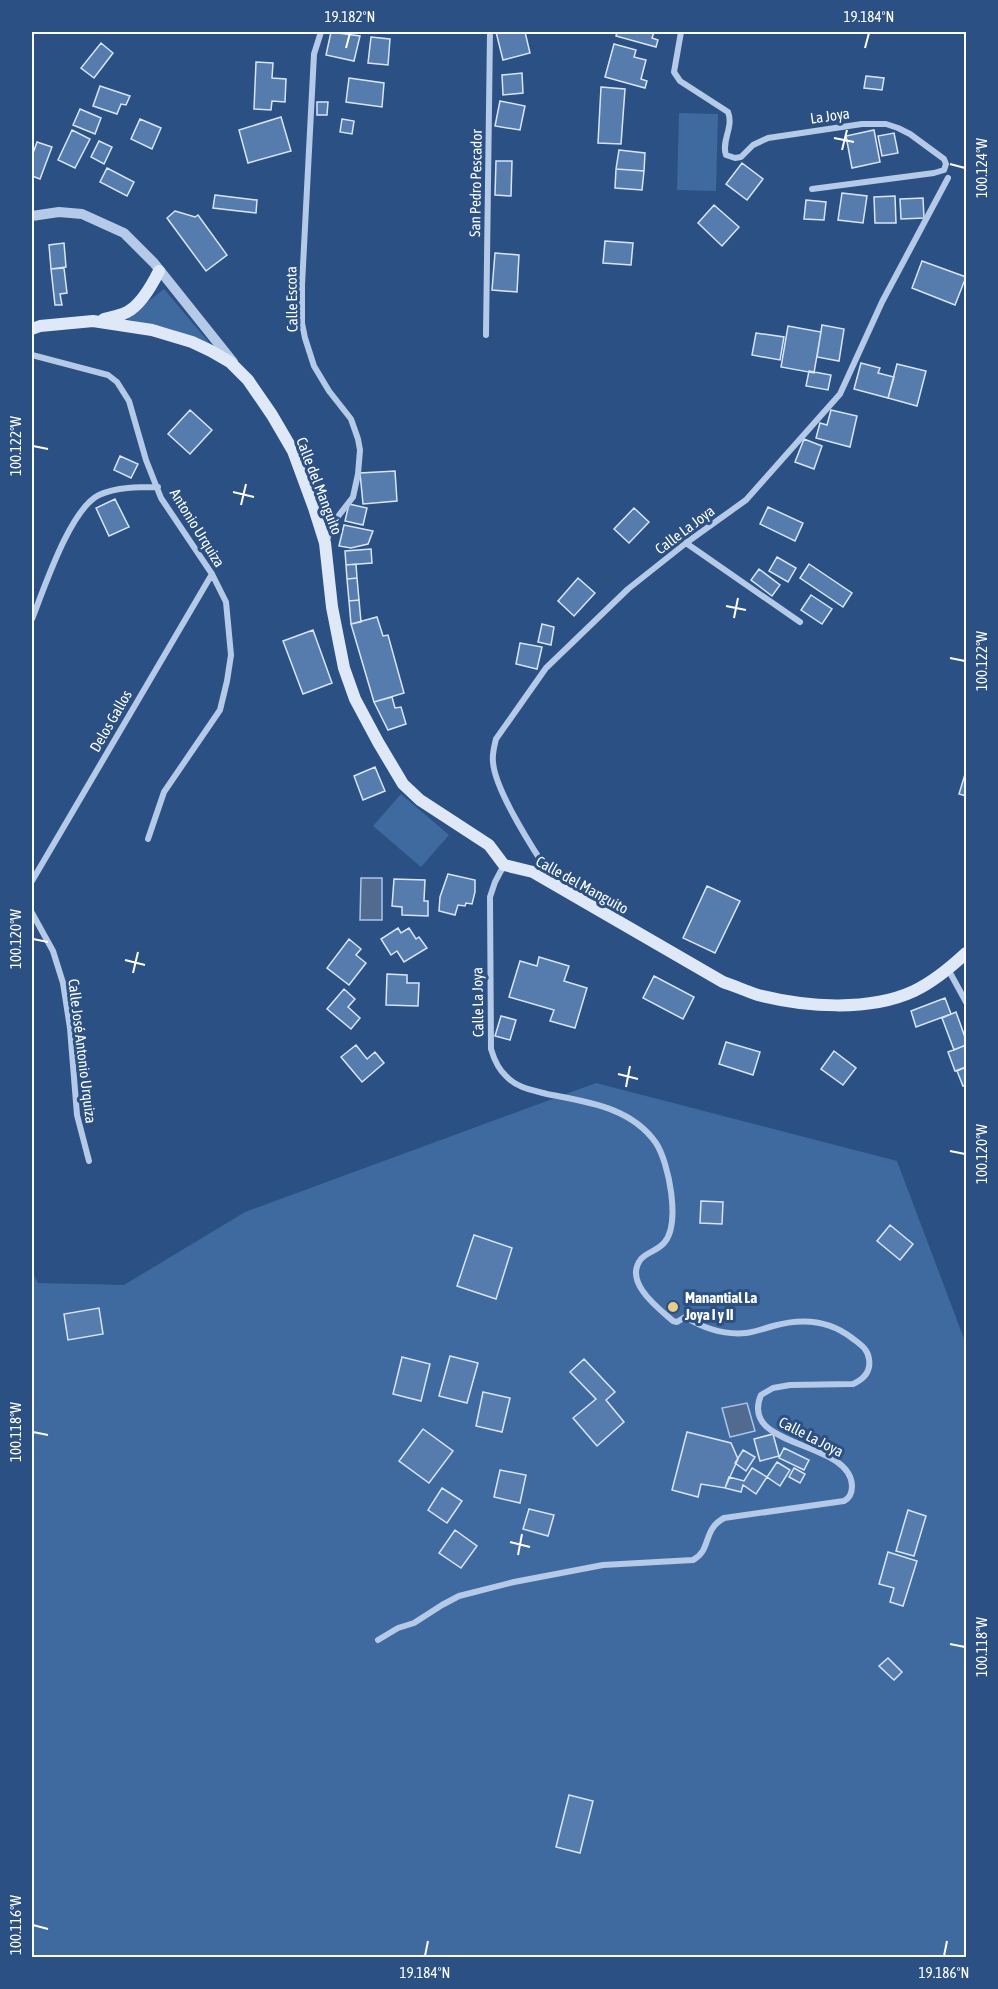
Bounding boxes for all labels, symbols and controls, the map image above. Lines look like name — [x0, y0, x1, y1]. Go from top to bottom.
text: 19.182°N — [325, 8, 375, 25]
text: 19.184°N — [844, 8, 894, 25]
street label: La Joya — [809, 104, 851, 127]
street label: San Pedro Pescador — [466, 128, 485, 237]
text: 100.124°W — [973, 138, 990, 198]
street label: Calle Escota — [282, 266, 301, 332]
text: 100.122°W — [7, 416, 24, 476]
street label: Calle del Manguito — [293, 435, 346, 537]
street label: Antonio Urquiza — [167, 485, 228, 570]
street label: Calle La Joya — [652, 502, 718, 557]
text: 100.122°W — [973, 631, 990, 691]
street label: Delos Gallos — [86, 687, 135, 755]
street label: Calle del Manguito — [533, 852, 631, 917]
text: 100.120°W — [7, 909, 24, 969]
street label: Calle La Joya — [468, 967, 487, 1037]
street label: Calle José Antonio Urquiza — [65, 978, 100, 1124]
text: 100.120°W — [973, 1124, 990, 1184]
place label: Manantial La Joya I y II — [684, 1289, 757, 1323]
marker: Manantial La Joya I y II — [666, 1300, 680, 1314]
text: 100.118°W — [7, 1402, 24, 1462]
street label: Calle La Joya — [776, 1413, 846, 1460]
text: 100.118°W — [973, 1617, 990, 1677]
text: 100.116°W — [7, 1895, 24, 1955]
text: 19.184°N — [400, 1964, 450, 1981]
text: 19.186°N — [919, 1964, 969, 1981]

